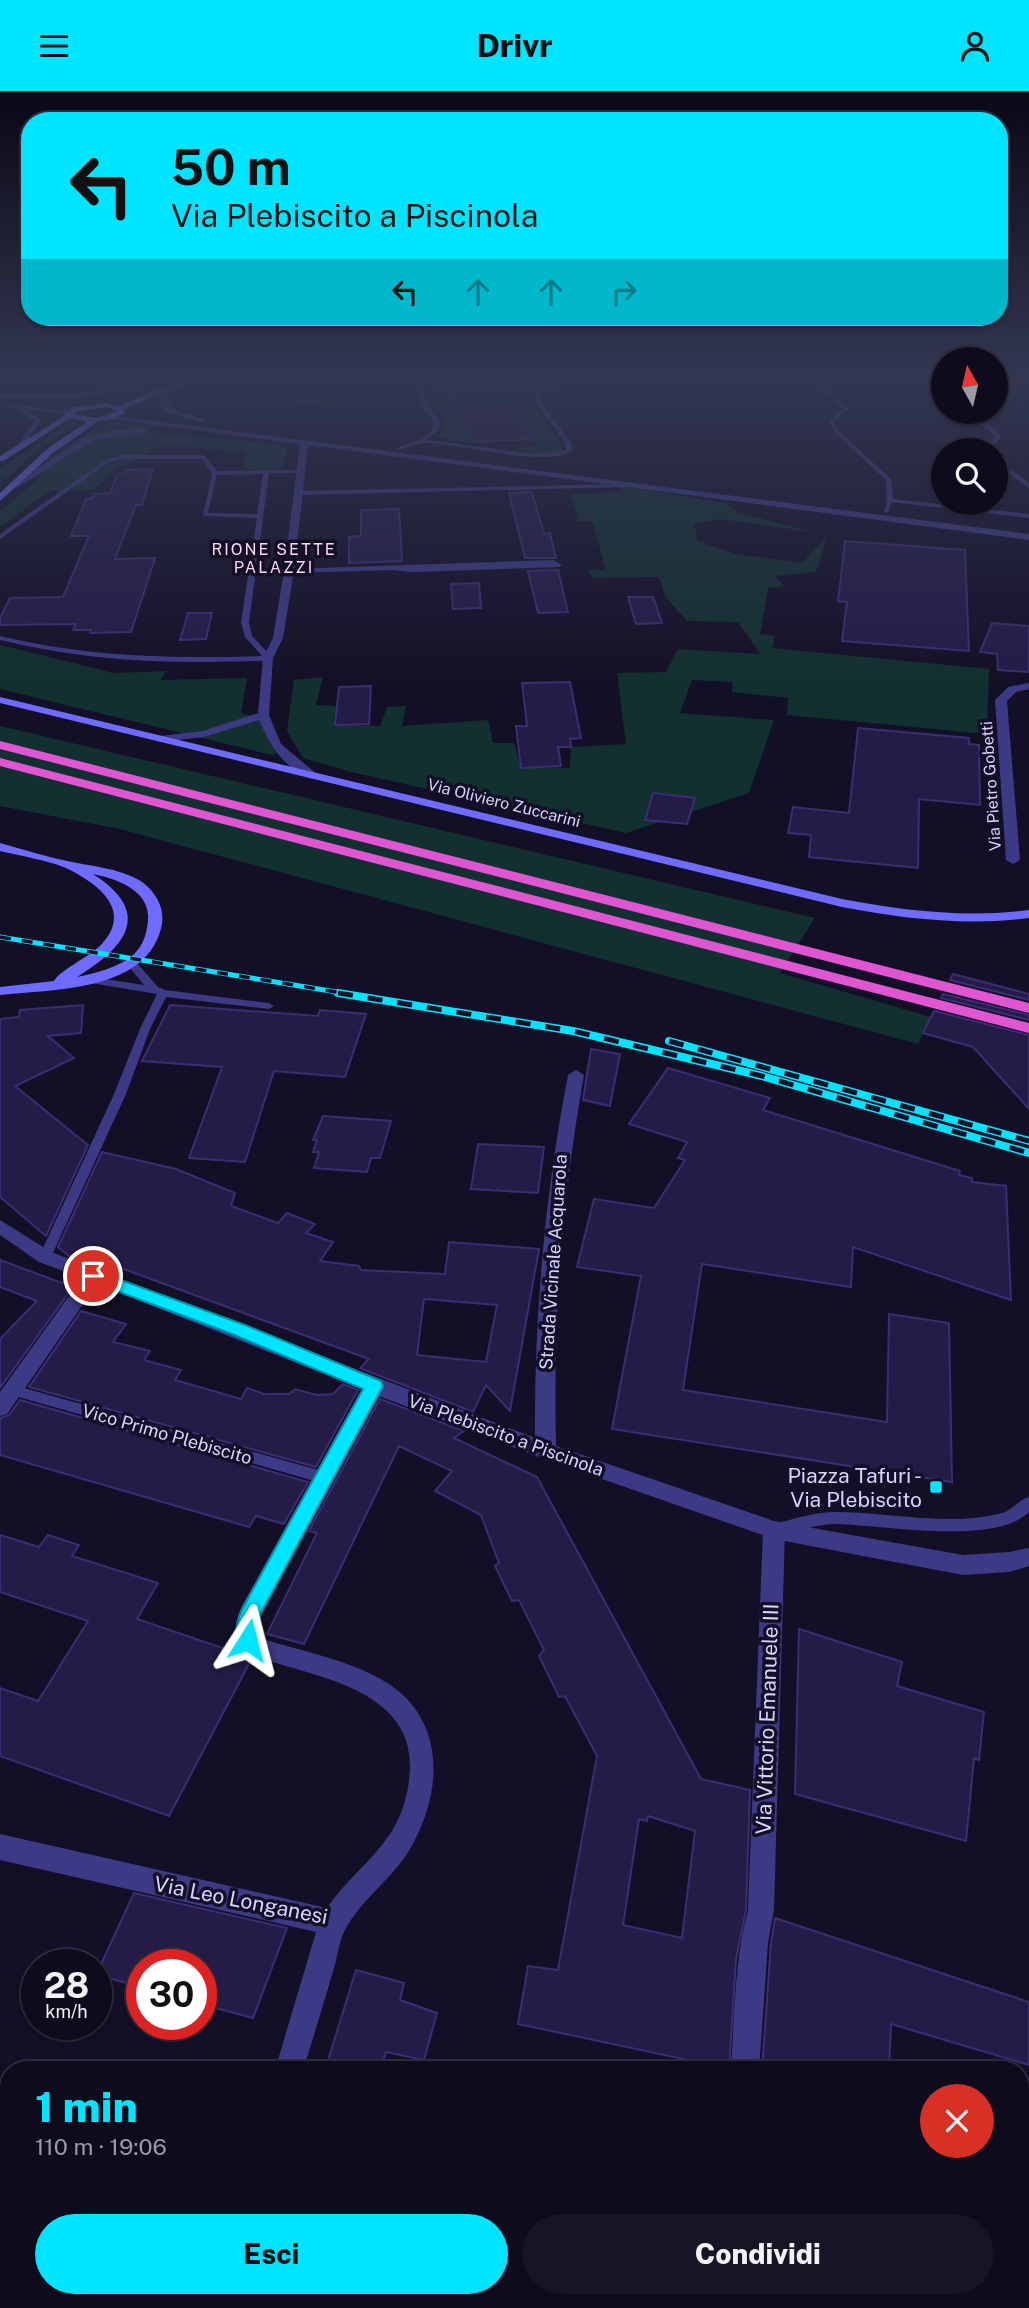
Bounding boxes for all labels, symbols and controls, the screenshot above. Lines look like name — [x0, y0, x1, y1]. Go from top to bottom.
icon: menu — [35, 27, 73, 65]
text: Drivr — [476, 27, 553, 64]
icon: person — [956, 27, 994, 65]
text: 50 m — [171, 138, 291, 196]
icon: left — [56, 140, 147, 231]
text: Via Plebiscito a Piscinola — [171, 197, 538, 234]
icon: left — [386, 273, 424, 311]
icon: ahead — [459, 273, 497, 311]
icon: ahead — [532, 273, 570, 311]
icon: right — [605, 273, 643, 311]
north arrow — [931, 347, 1008, 423]
map controls — [931, 347, 1008, 515]
button: search — [931, 438, 1008, 515]
district label: RIONE SETTE PALAZZI — [211, 540, 337, 577]
street label: Via Pietro Gobetti — [977, 720, 1005, 852]
street label: Via Oliviero Zuccarini — [426, 775, 582, 831]
street label: Strada Vicinale Acquarola — [535, 1153, 571, 1371]
pin — [63, 1246, 123, 1306]
icon: arrive — [74, 1257, 112, 1295]
street label: Via Plebiscito a Piscinola — [405, 1390, 607, 1480]
street label: Vico Primo Plebiscito — [80, 1400, 254, 1468]
place label: Piazza Tafuri - Via Plebiscito — [787, 1463, 922, 1512]
marker: Piazza Tafuri - Via Plebiscito — [928, 1479, 944, 1495]
position arrow — [211, 1603, 285, 1677]
street label: Via Vittorio Emanuele III — [750, 1603, 784, 1835]
street label: Via Leo Longanesi — [152, 1871, 330, 1929]
speed limit sign: 30 — [126, 1949, 217, 2040]
text: 28 — [44, 1965, 89, 2006]
text: km/h — [45, 2001, 88, 2022]
text: 1 min — [35, 2082, 138, 2131]
button: close — [920, 2084, 994, 2158]
text: 110 m · 19:06 — [35, 2133, 167, 2160]
button: Esci — [35, 2214, 508, 2294]
button: Condividi — [522, 2214, 994, 2294]

